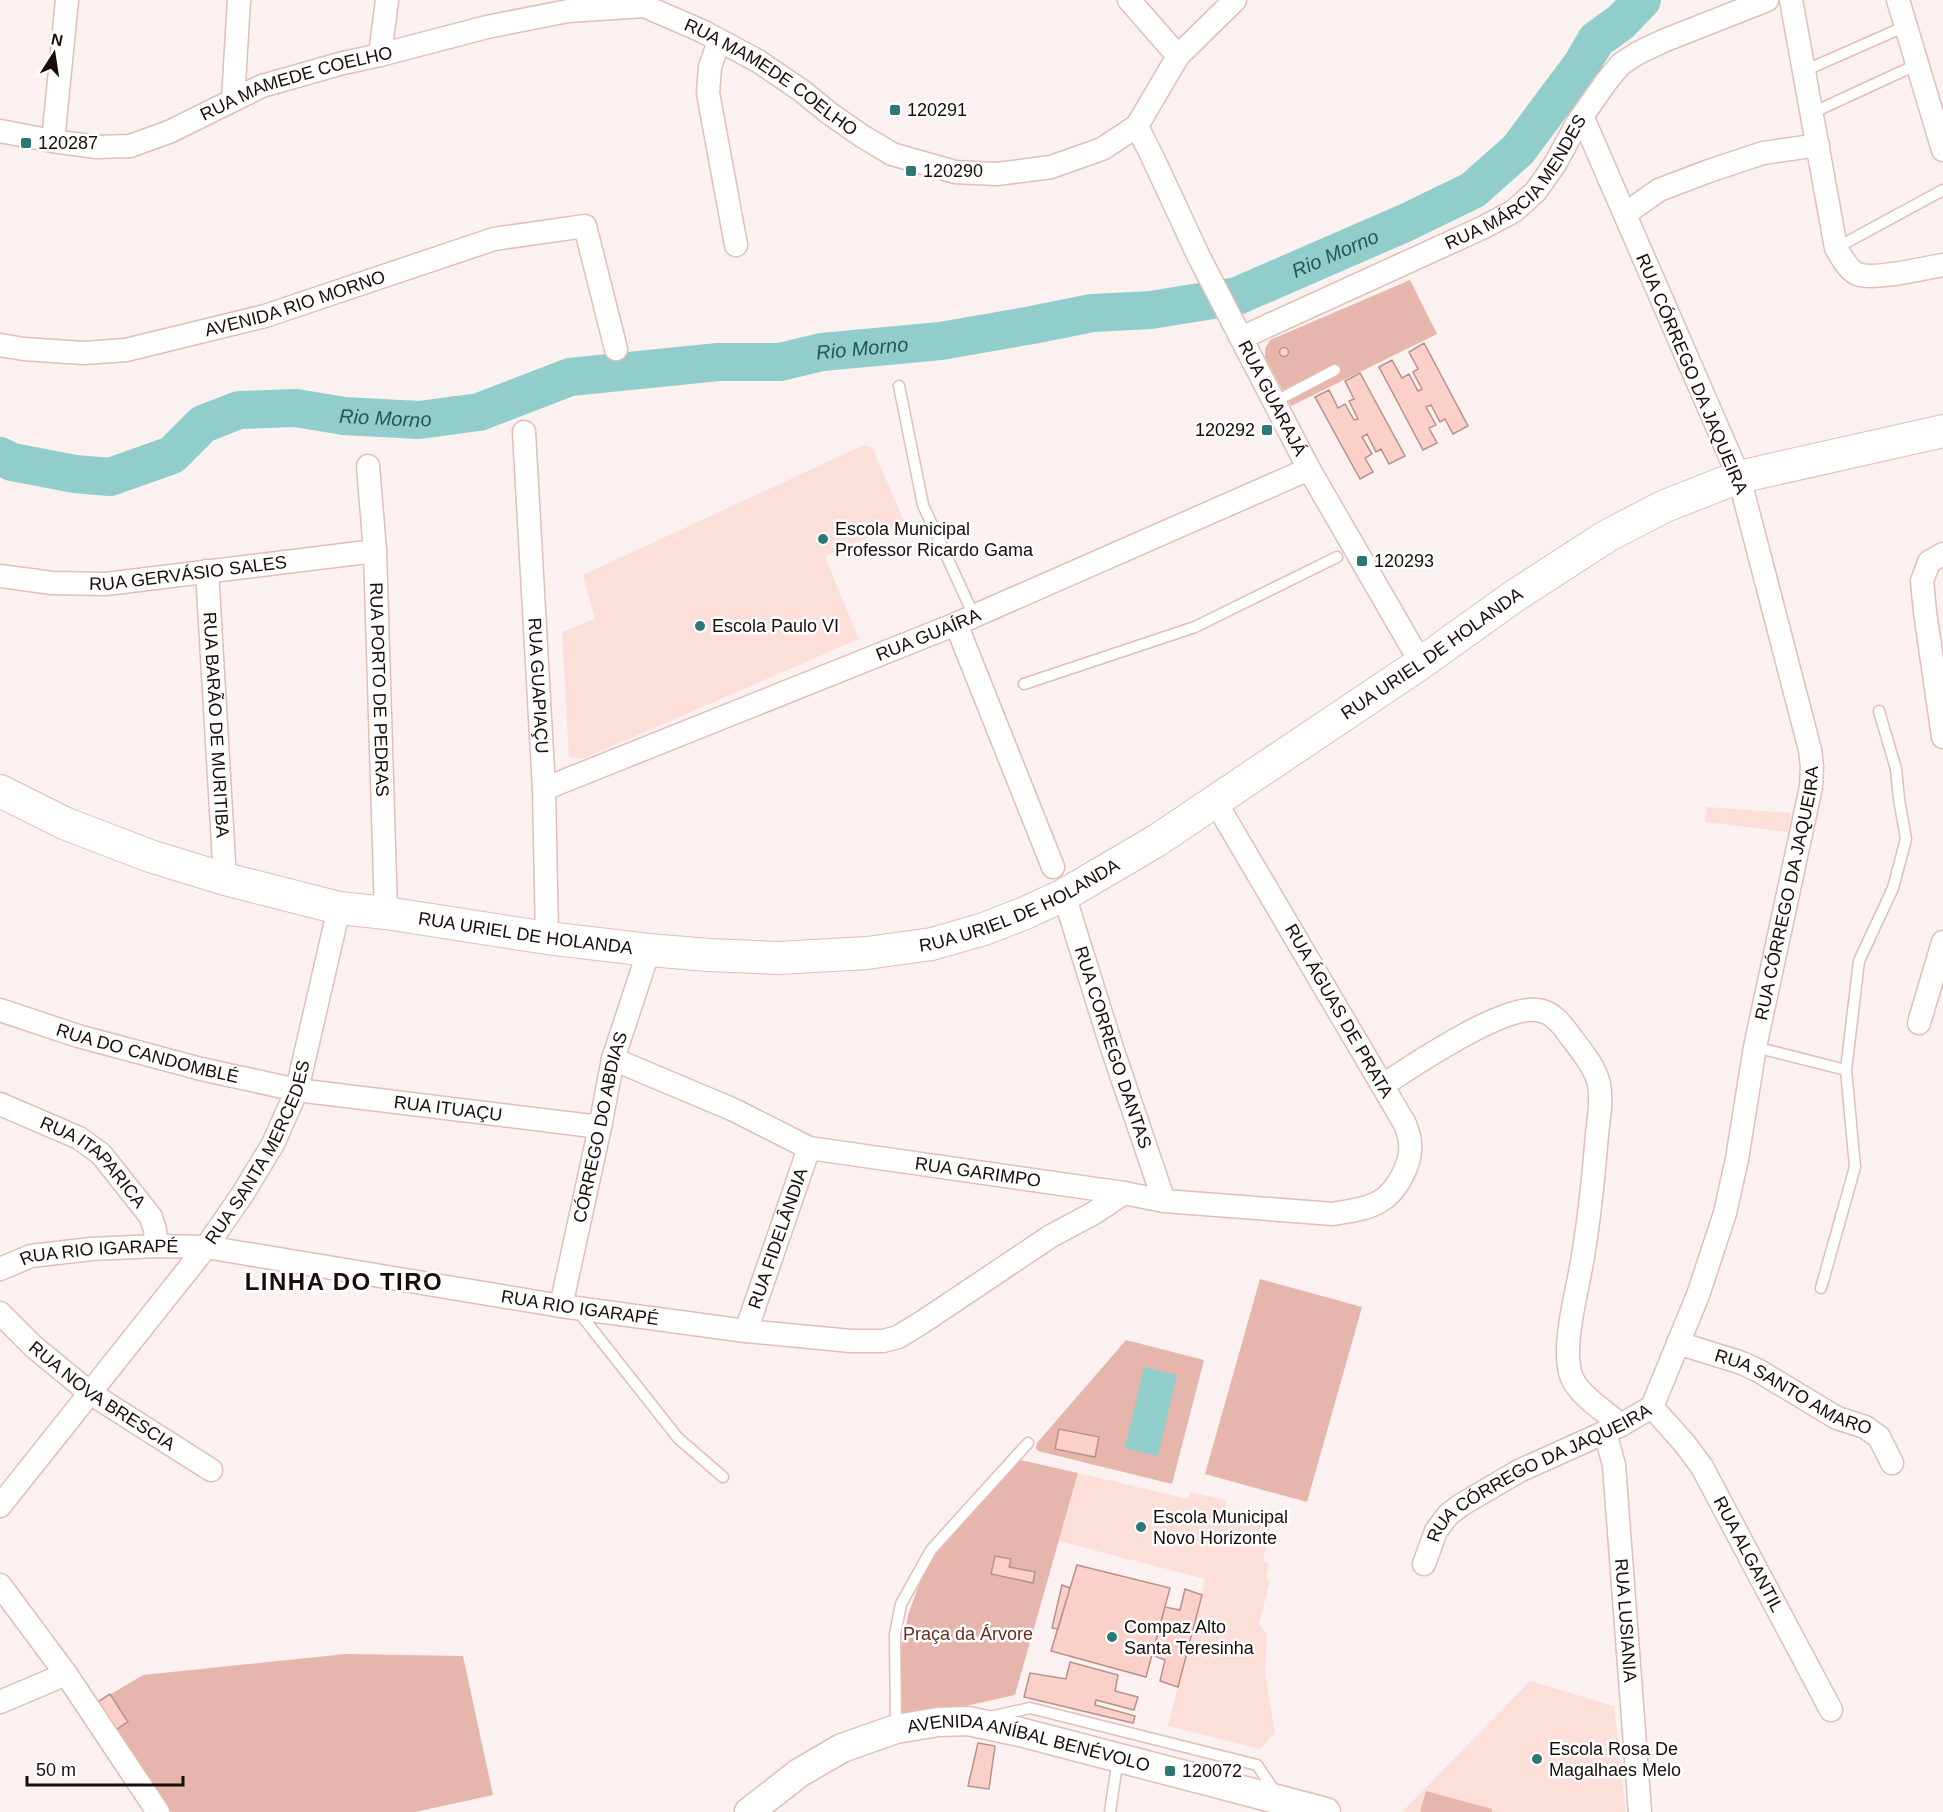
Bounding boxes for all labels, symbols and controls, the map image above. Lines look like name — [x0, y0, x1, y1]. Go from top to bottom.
street label: RUA MAMEDE COELHO — [681, 15, 861, 140]
north arrow — [24, 24, 84, 84]
text: N — [50, 30, 64, 49]
street label: RUA MAMEDE COELHO — [197, 42, 395, 125]
place label: 120291 — [907, 100, 967, 120]
marker: 120291 — [888, 103, 902, 117]
street label: RUA MÁRCIA MENDES — [1442, 111, 1590, 253]
place label: 120287 — [38, 133, 98, 153]
marker: 120287 — [19, 136, 33, 150]
place label: 120290 — [923, 161, 983, 181]
marker: 120290 — [904, 164, 918, 178]
water label: Rio Morno — [1288, 225, 1382, 282]
street label: RUA CÓRREGO DA JAQUEIRA — [1632, 250, 1753, 497]
street label: AVENIDA RIO MORNO — [203, 266, 388, 340]
water label: Rio Morno — [815, 333, 909, 363]
street label: RUA GUARAJÁ — [1234, 337, 1310, 459]
water label: Rio Morno — [339, 405, 433, 431]
place label: 120292 — [1195, 420, 1255, 440]
marker: 120292 — [1260, 423, 1274, 437]
place label: Escola Municipal Professor Ricardo Gama — [835, 519, 1034, 560]
marker: Escola Municipal Professor Ricardo Gama — [816, 532, 830, 546]
place label: 120293 — [1374, 551, 1434, 571]
street label: RUA GERVÁSIO SALES — [89, 552, 288, 594]
marker: 120293 — [1355, 554, 1369, 568]
street label: RUA PORTO DE PEDRAS — [366, 582, 392, 797]
street label: RUA URIEL DE HOLANDA — [1337, 584, 1526, 724]
street label: RUA GUAÍRA — [873, 604, 984, 665]
street label: RUA BARÃO DE MURITIBA — [199, 611, 233, 838]
place label: Escola Paulo VI — [712, 616, 839, 636]
street label: RUA GUAPIAÇU — [524, 617, 552, 754]
marker: Escola Paulo VI — [693, 619, 707, 633]
street label: RUA CÓRREGO DA JAQUEIRA — [1751, 766, 1822, 1022]
street label: RUA URIEL DE HOLANDA — [918, 855, 1123, 956]
street label: RUA URIEL DE HOLANDA — [417, 908, 634, 958]
street label: RUA ÁGUAS DE PRATA — [1281, 921, 1397, 1101]
street label: RUA CORREGO DANTAS — [1071, 944, 1155, 1151]
street label: RUA DO CANDOMBLÉ — [54, 1019, 241, 1087]
street label: CÓRREGO DO ABDIAS — [569, 1029, 631, 1225]
street label: RUA SANTA MERCEDES — [201, 1058, 314, 1248]
street label: RUA ITUAÇU — [393, 1092, 503, 1125]
street label: RUA ITAPARICA — [37, 1113, 150, 1212]
street label: RUA GARIMPO — [914, 1153, 1042, 1191]
street label: RUA FIDELÂNDIA — [744, 1165, 811, 1312]
street label: RUA RIO IGARAPÉ — [17, 1236, 179, 1270]
district label: LINHA DO TIRO — [245, 1268, 443, 1295]
street label: RUA RIO IGARAPÉ — [500, 1286, 660, 1329]
street label: RUA NOVA BRESCIA — [25, 1337, 179, 1455]
street label: RUA SANTO AMARO — [1712, 1345, 1874, 1439]
street label: RUA CÓRREGO DA JAQUEIRA — [1423, 1400, 1655, 1544]
street label: RUA ALGANTIL — [1709, 1493, 1787, 1616]
place label: Escola Municipal Novo Horizonte — [1153, 1507, 1288, 1548]
marker: Escola Municipal Novo Horizonte — [1134, 1520, 1148, 1534]
street label: RUA LUSIANIA — [1611, 1558, 1640, 1683]
place label: Compaz Alto Santa Teresinha — [1124, 1617, 1255, 1658]
park label: Praça da Árvore — [903, 1624, 1033, 1644]
marker: Compaz Alto Santa Teresinha — [1105, 1630, 1119, 1644]
street label: AVENIDA ANÍBAL BENÉVOLO — [906, 1711, 1152, 1776]
place label: Escola Rosa De Magalhaes Melo — [1549, 1739, 1681, 1780]
scale bar — [27, 1749, 183, 1787]
marker: Escola Rosa De Magalhaes Melo — [1530, 1752, 1544, 1766]
text: 50 m — [36, 1760, 76, 1780]
place label: 120072 — [1182, 1761, 1242, 1781]
marker: 120072 — [1163, 1764, 1177, 1778]

